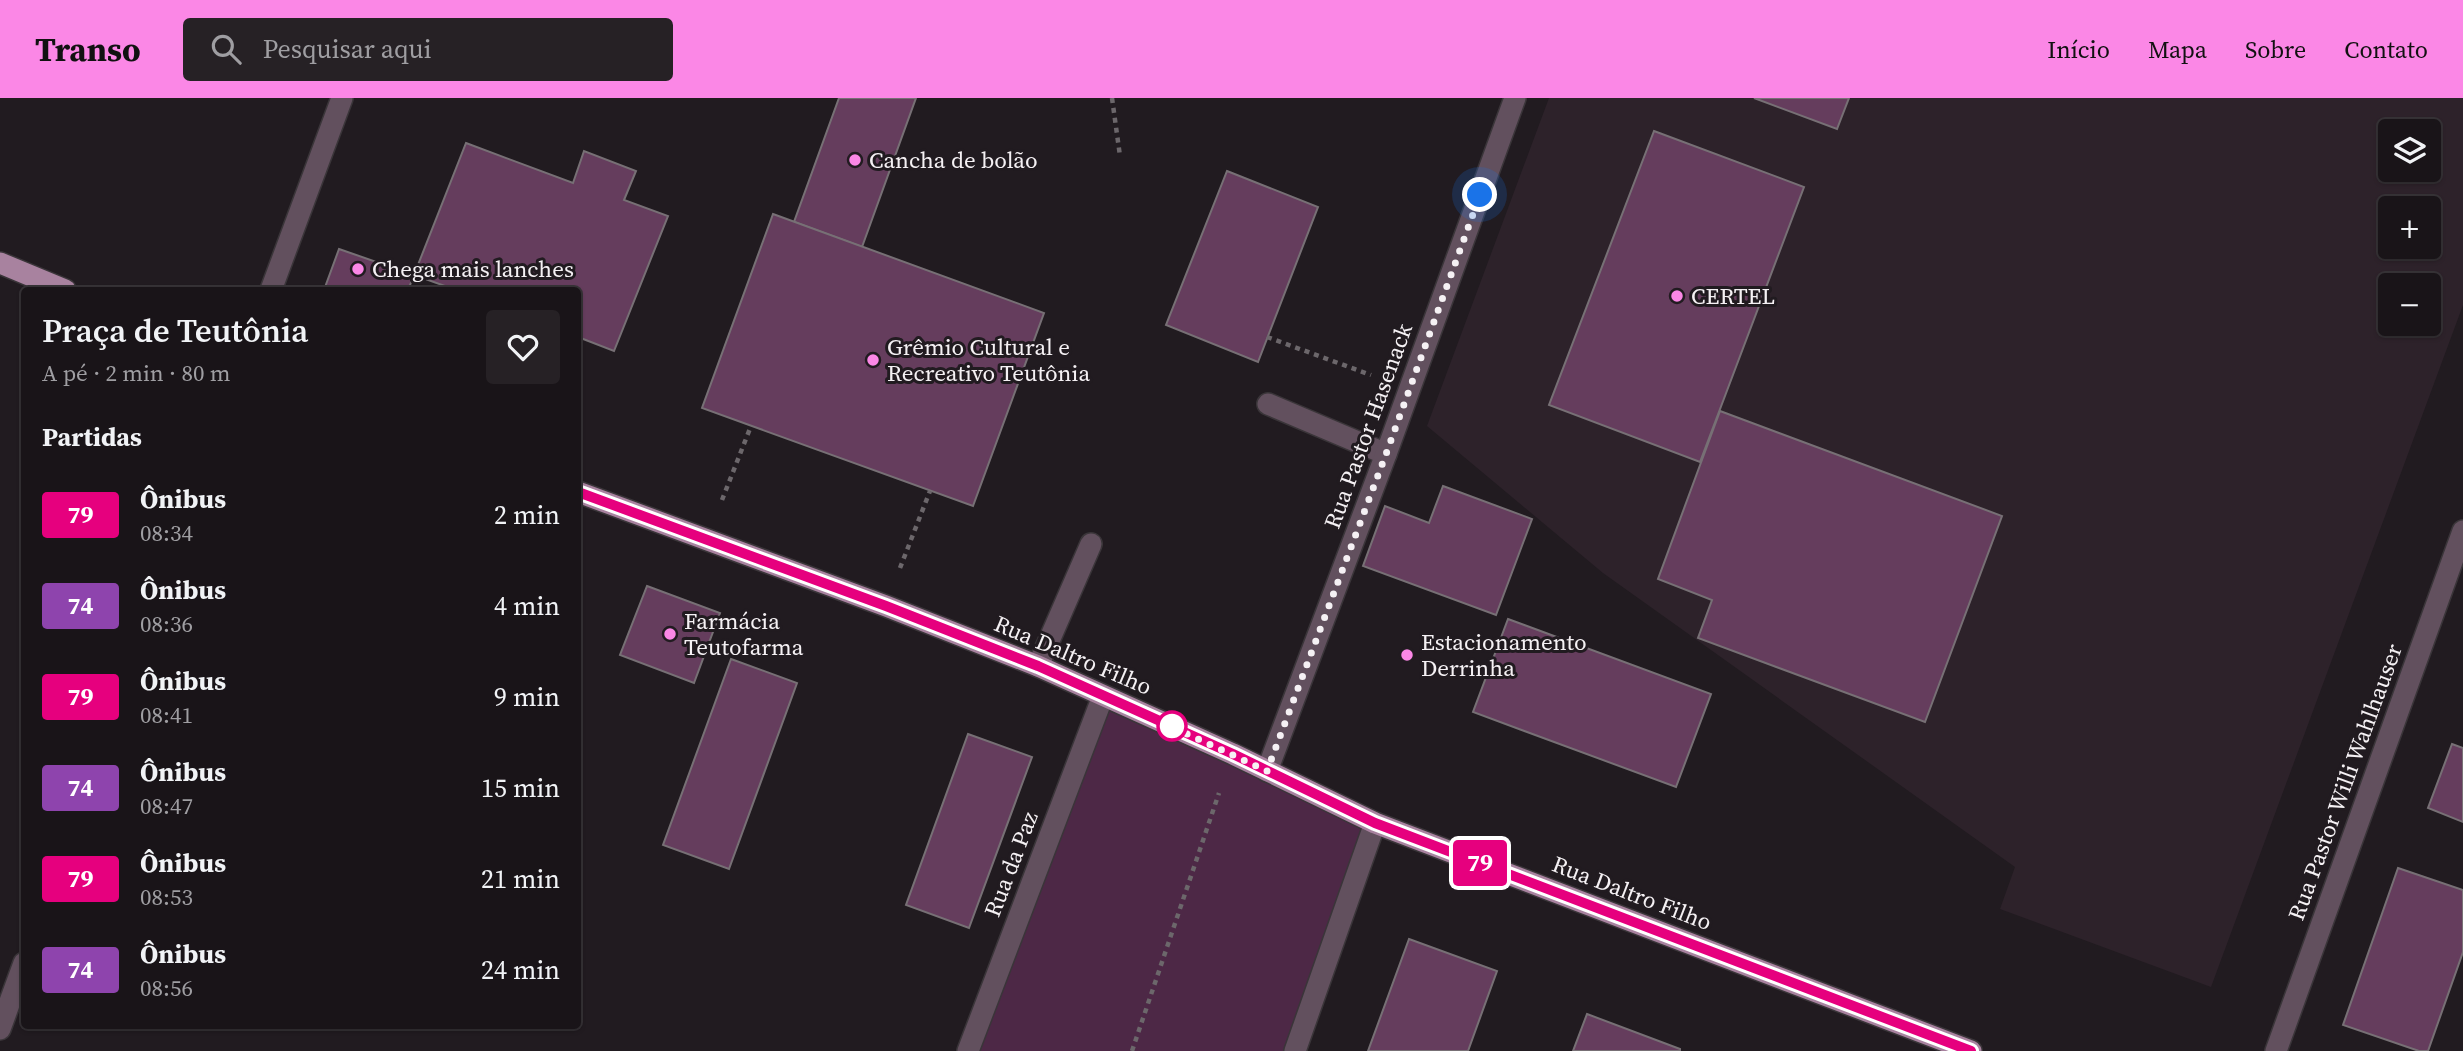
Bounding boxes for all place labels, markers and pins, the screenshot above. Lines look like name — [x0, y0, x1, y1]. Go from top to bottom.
place label: Cancha de bolão — [869, 144, 1038, 176]
marker: Cancha de bolão — [847, 152, 863, 168]
place label: Chega mais lanches — [372, 253, 574, 285]
marker: Chega mais lanches — [350, 261, 366, 277]
place label: CERTEL — [1691, 280, 1775, 312]
marker: CERTEL — [1669, 288, 1685, 304]
place label: Grêmio Cultural e Recreativo Teutônia — [887, 331, 1090, 389]
marker: Grêmio Cultural e Recreativo Teutônia — [865, 352, 881, 368]
place label: Farmácia Teutofarma — [684, 605, 804, 663]
marker: Farmácia Teutofarma — [662, 626, 678, 642]
place label: Estacionamento Derrinha — [1421, 626, 1587, 684]
marker: Estacionamento Derrinha — [1399, 647, 1415, 663]
unlabelled marker — [1157, 711, 1187, 741]

